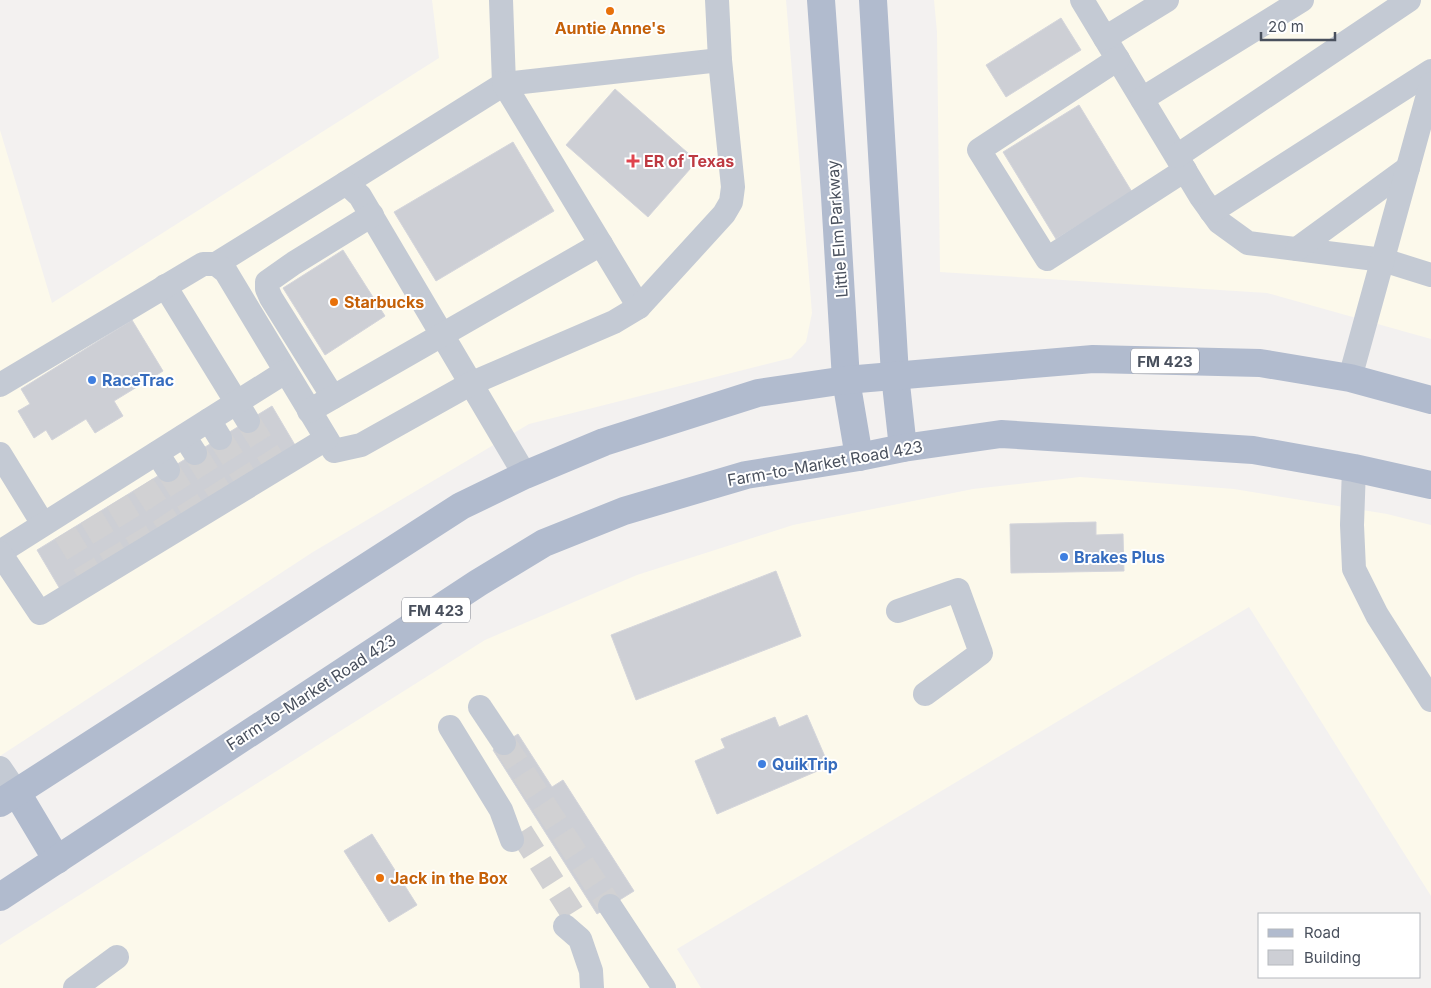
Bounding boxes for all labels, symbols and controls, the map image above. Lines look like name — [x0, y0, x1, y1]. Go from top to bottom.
marker: Auntie Anne's — [604, 5, 616, 17]
scale bar — [1261, 10, 1335, 42]
text: 20 m — [1268, 17, 1304, 36]
place label: Auntie Anne's — [555, 18, 665, 38]
place label: ER of Texas — [644, 151, 734, 171]
marker: ER of Texas — [626, 154, 640, 168]
street label: Little Elm Parkway — [822, 160, 852, 298]
place label: Starbucks — [344, 292, 424, 312]
marker: Starbucks — [328, 296, 340, 308]
road number: FM 423 — [1131, 348, 1199, 374]
place label: RaceTrac — [102, 370, 174, 390]
marker: RaceTrac — [86, 374, 98, 386]
street label: Farm-to-Market Road 423 — [726, 436, 924, 490]
place label: Brakes Plus — [1074, 547, 1165, 567]
marker: Brakes Plus — [1058, 551, 1070, 563]
road number: FM 423 — [402, 598, 470, 622]
street label: Farm-to-Market Road 423 — [223, 630, 399, 754]
place label: QuikTrip — [772, 754, 838, 774]
marker: QuikTrip — [756, 758, 768, 770]
place label: Jack in the Box — [390, 868, 508, 888]
marker: Jack in the Box — [374, 872, 386, 884]
legend — [1258, 913, 1421, 978]
text: Road — [1304, 923, 1340, 942]
text: Building — [1304, 948, 1361, 967]

